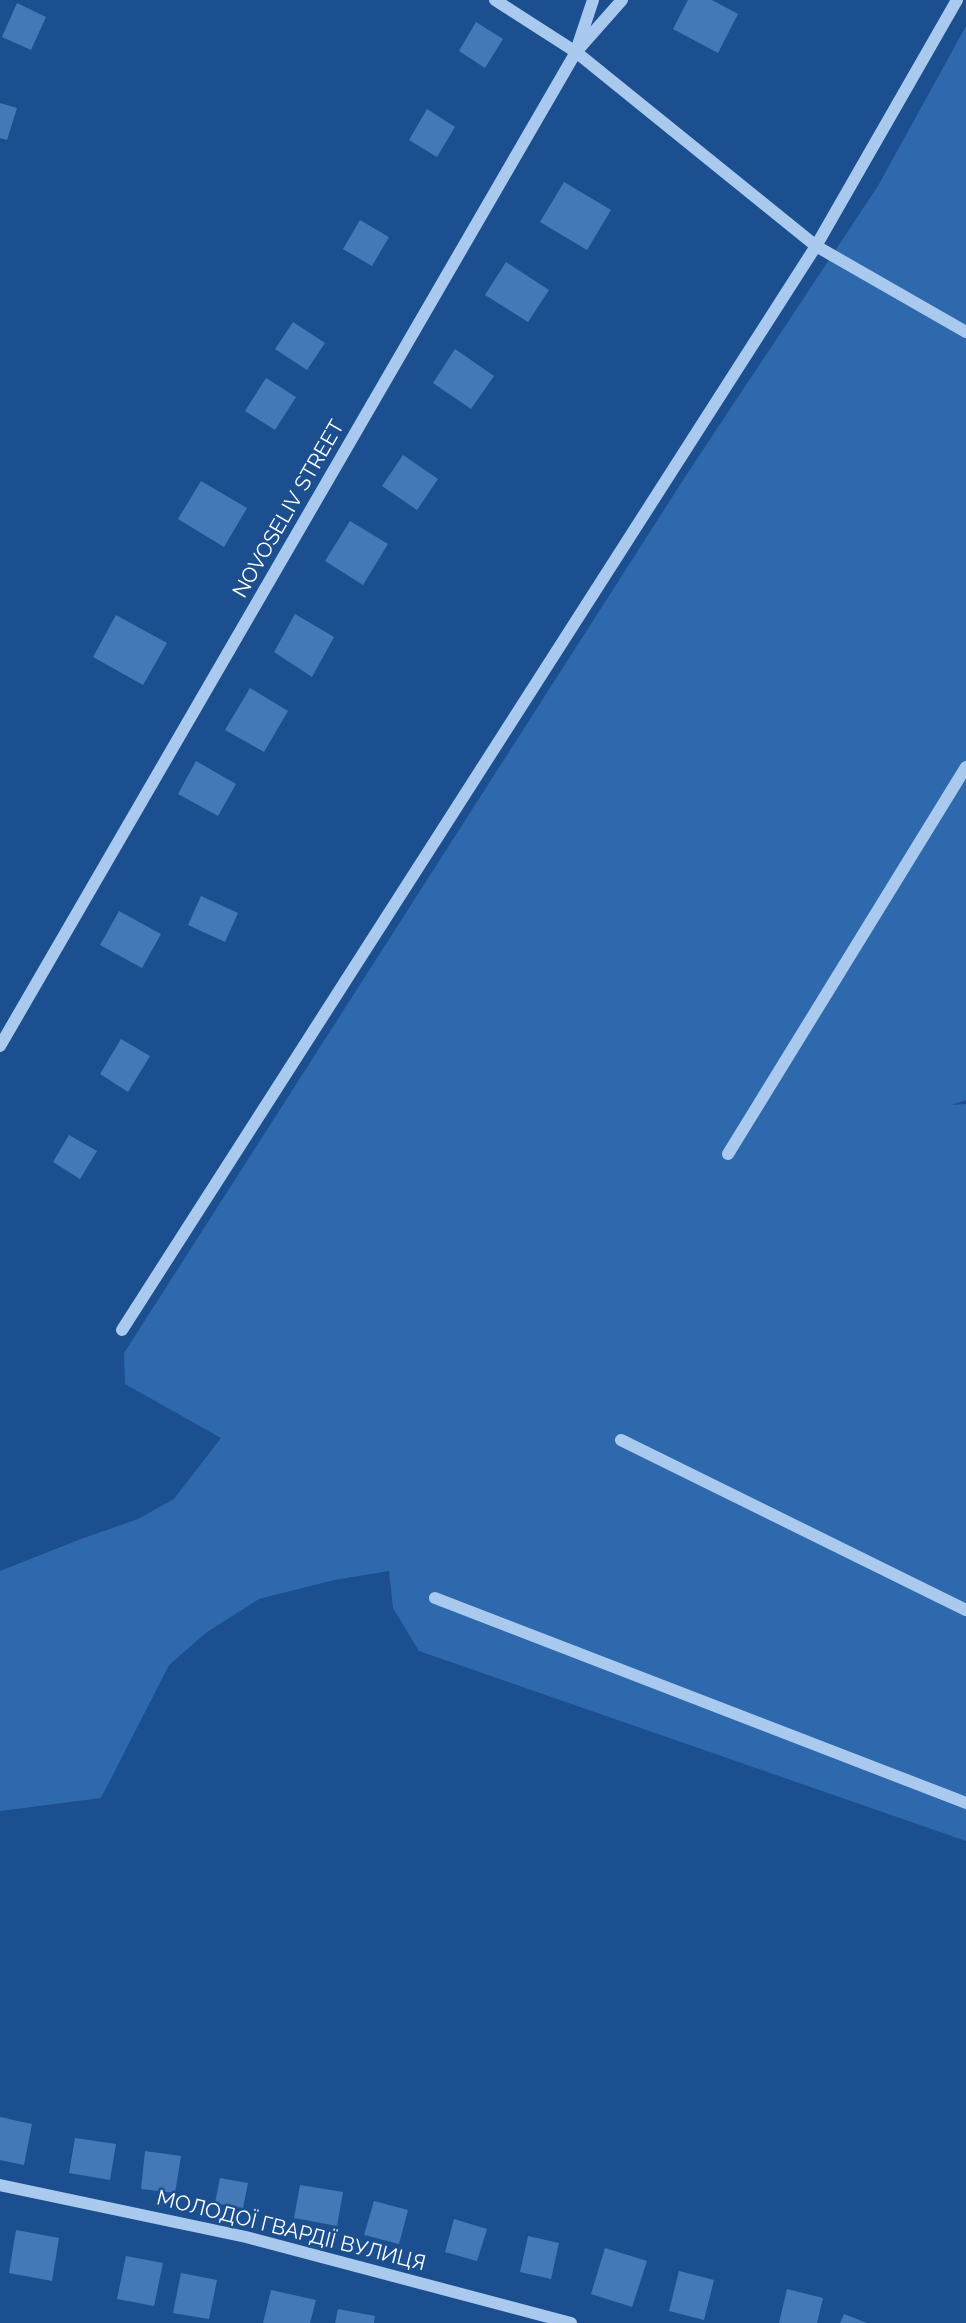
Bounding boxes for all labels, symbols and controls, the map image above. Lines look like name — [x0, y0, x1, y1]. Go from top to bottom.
street label: NOVOSELIV STREET — [228, 416, 350, 602]
street label: МОЛОДОЇ ГВАРДІЇ ВУЛИЦЯ — [154, 2185, 428, 2277]

